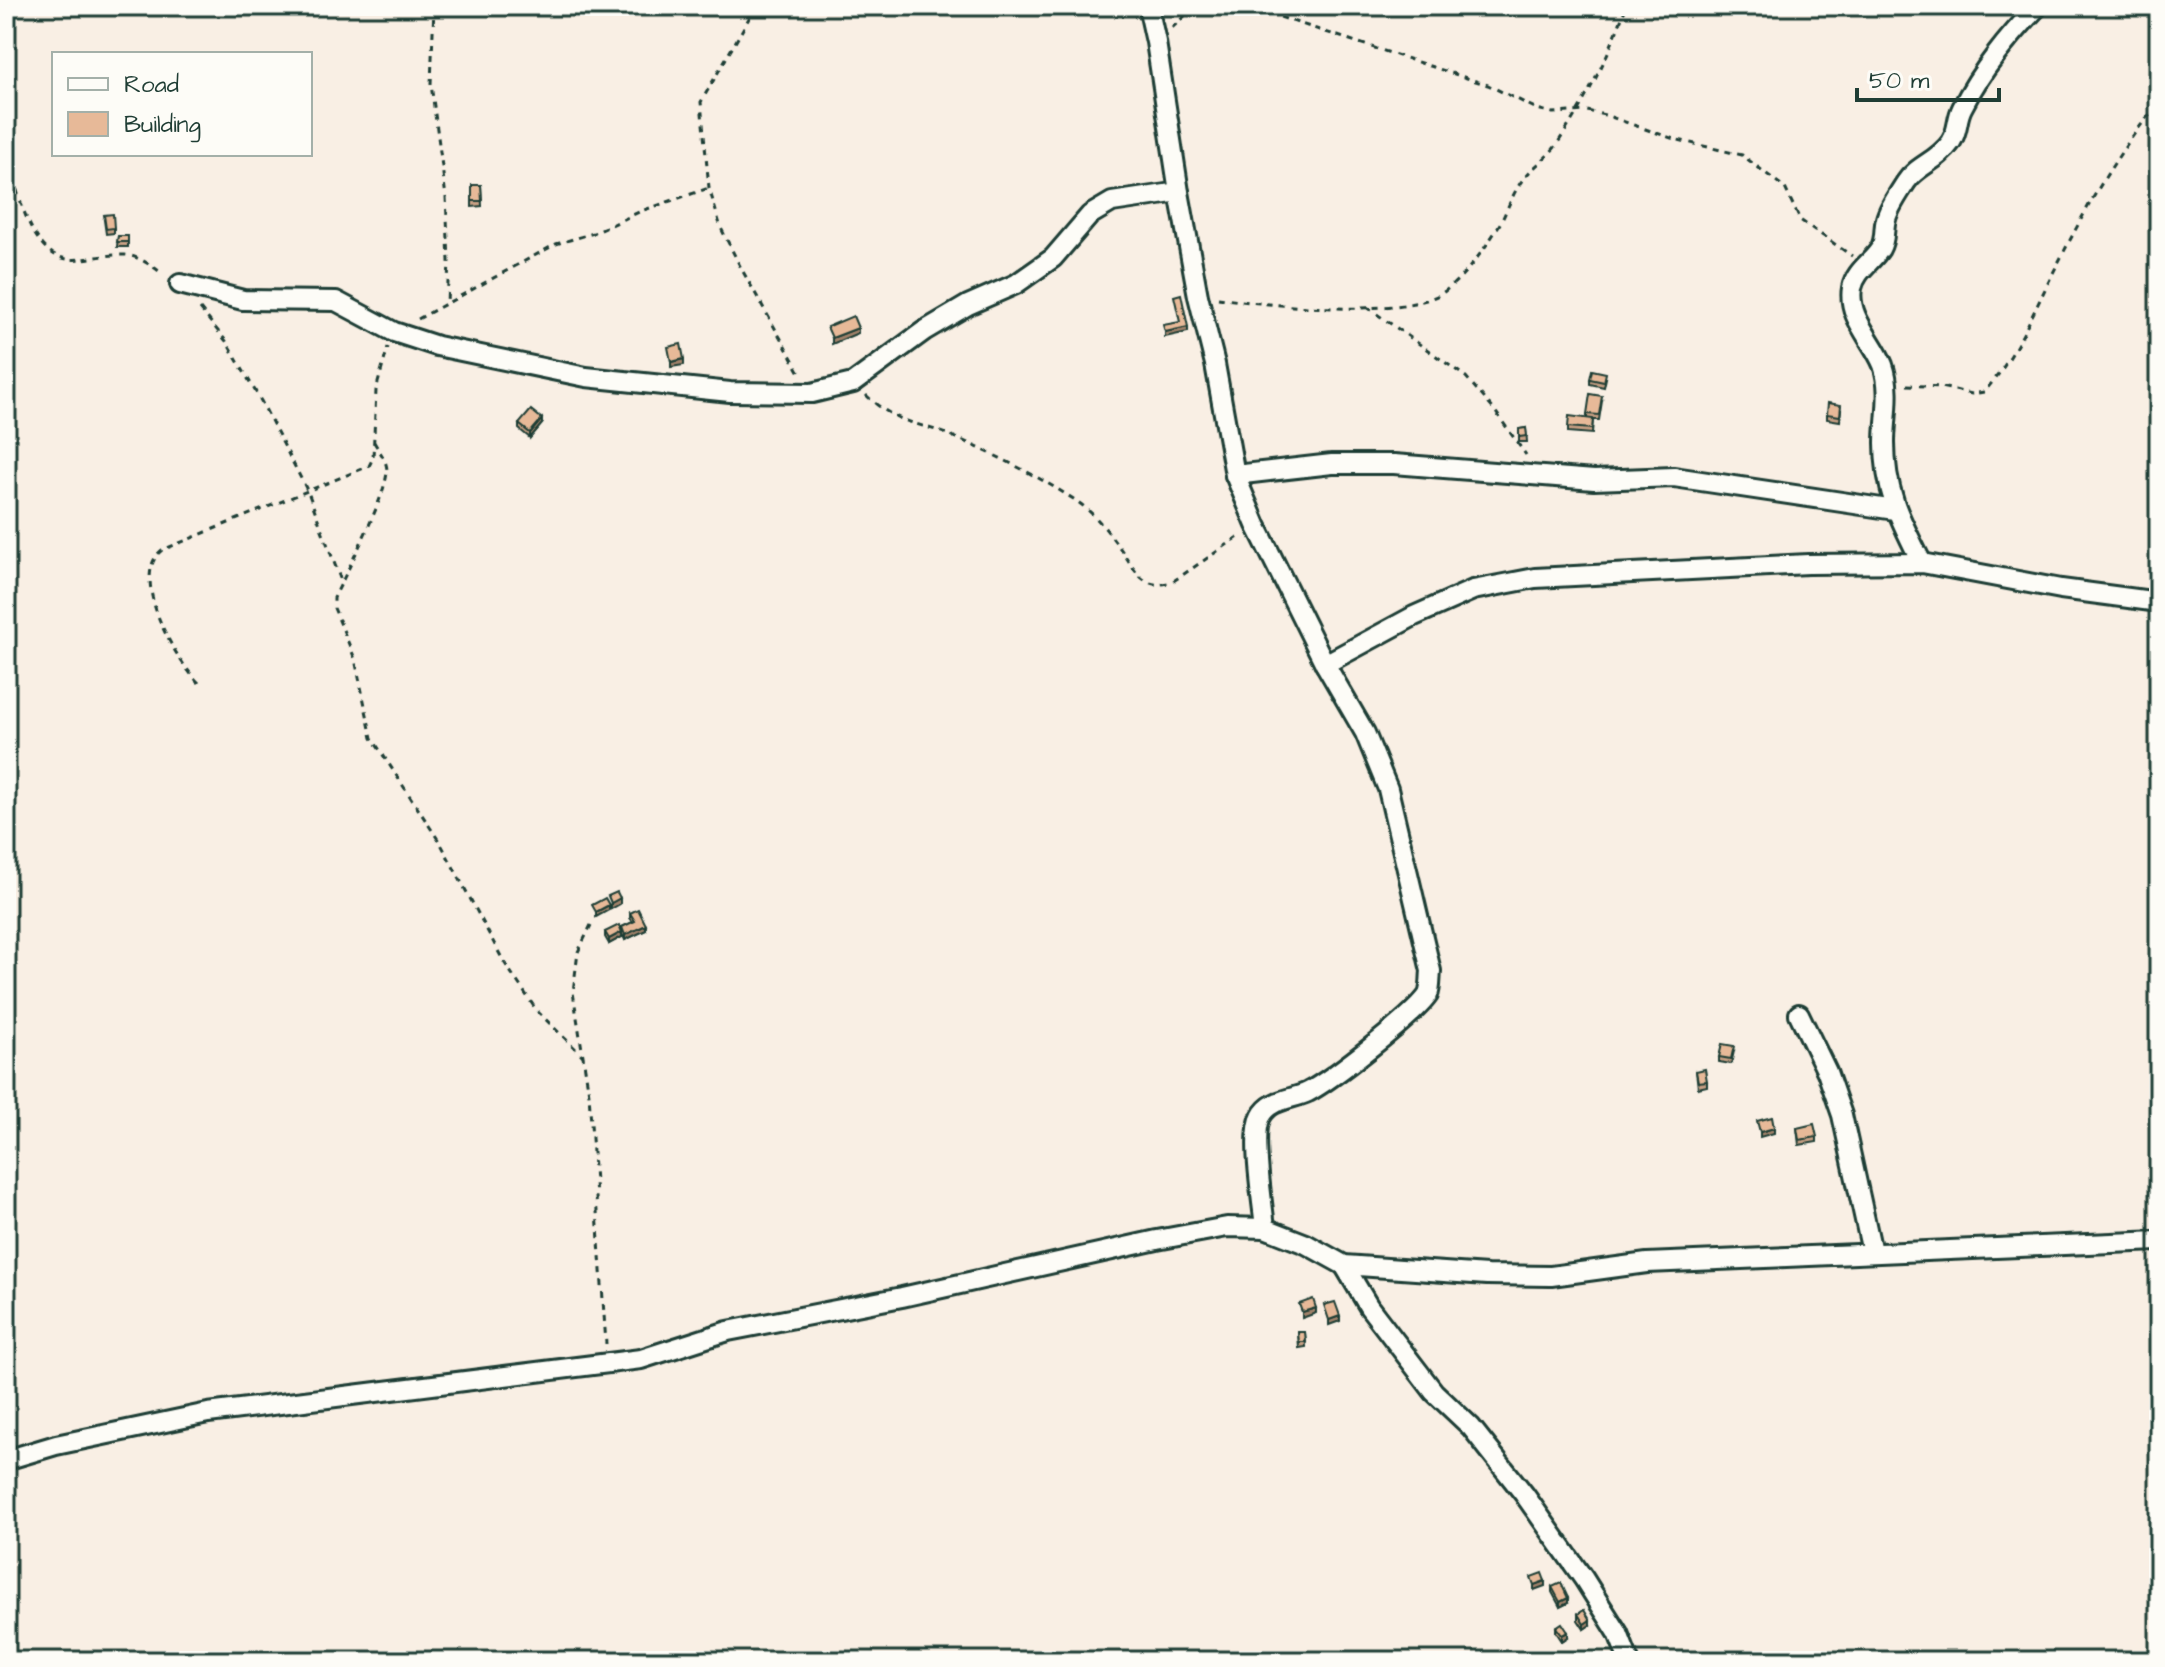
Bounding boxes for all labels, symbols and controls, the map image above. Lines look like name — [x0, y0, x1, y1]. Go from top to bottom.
legend — [52, 52, 312, 156]
scale bar — [1857, 52, 1999, 102]
text: 50 m — [1869, 64, 1930, 98]
text: Road — [124, 68, 179, 102]
text: Building — [124, 108, 201, 143]

